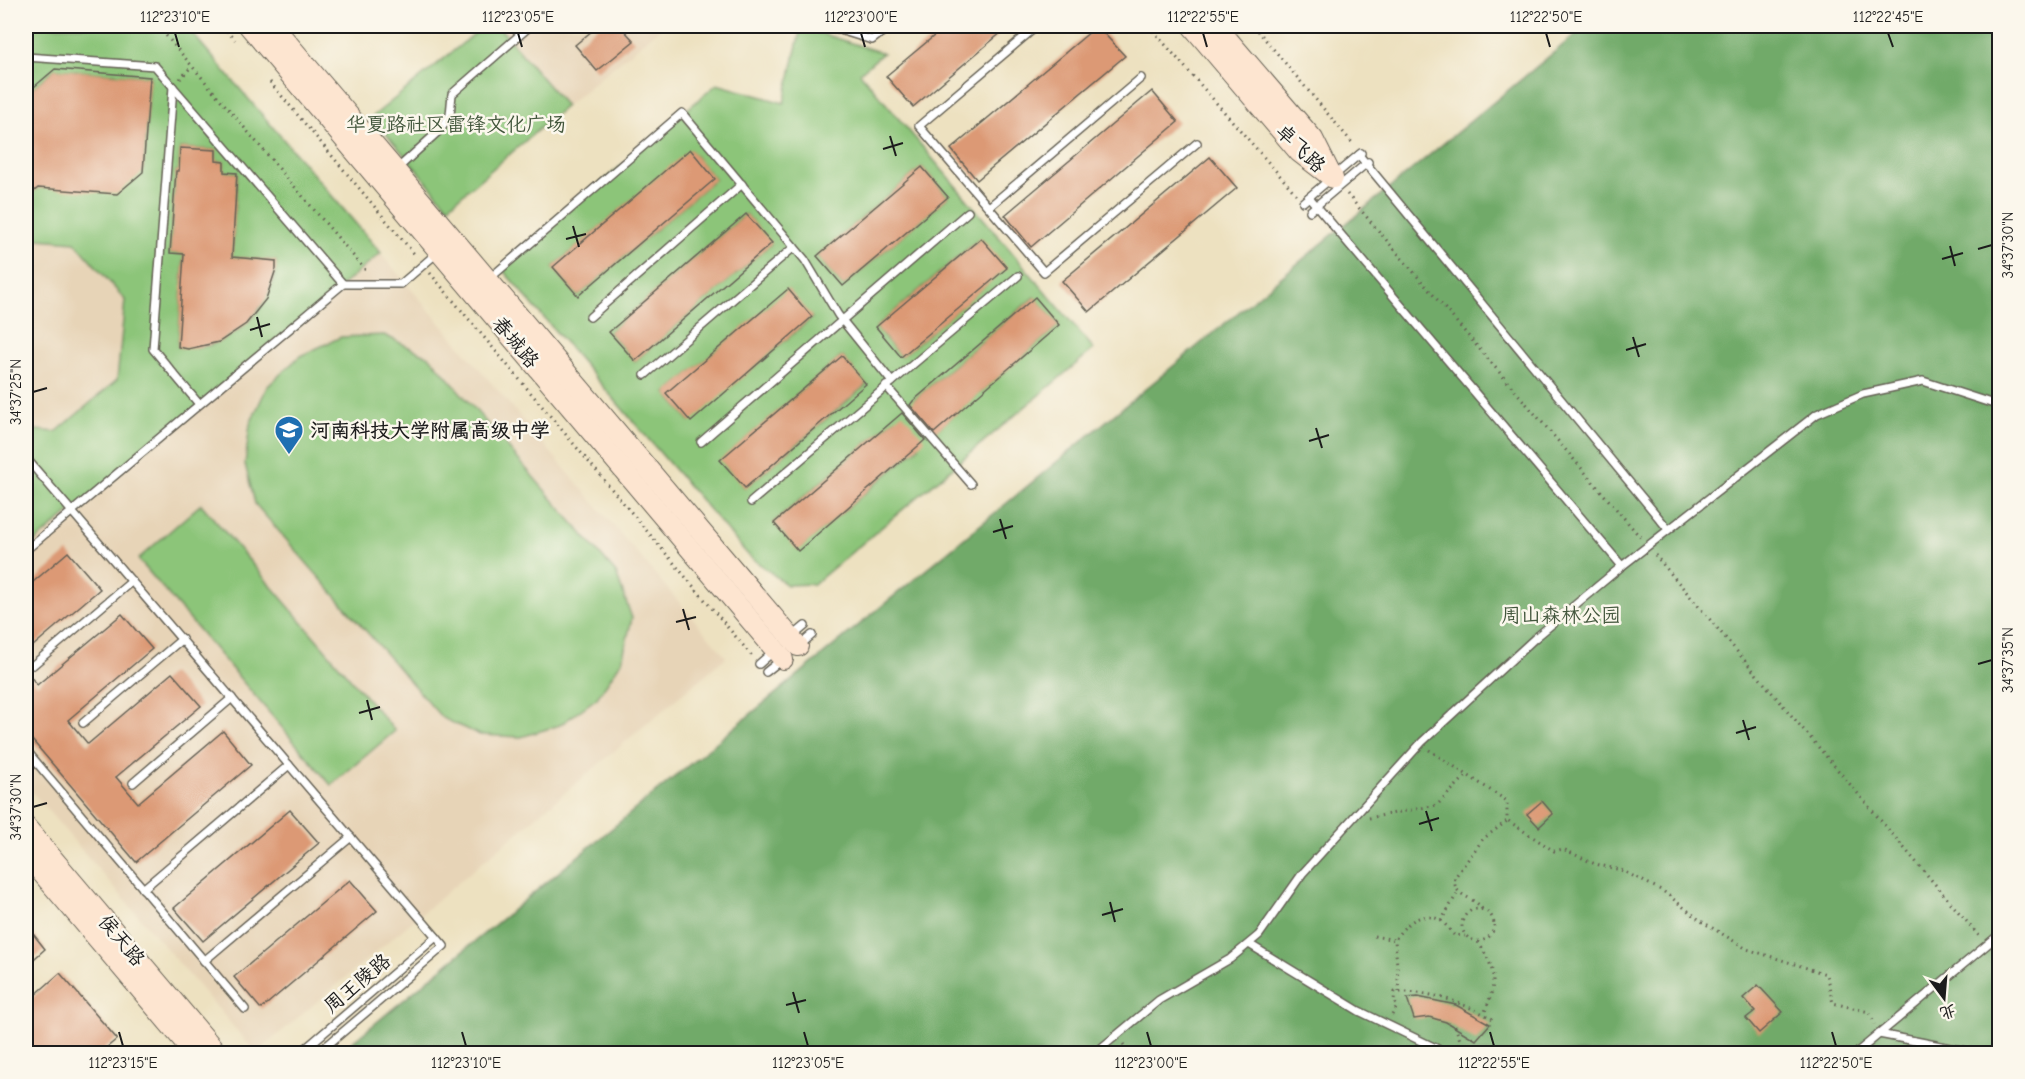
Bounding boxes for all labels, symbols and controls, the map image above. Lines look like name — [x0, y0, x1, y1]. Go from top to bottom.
text: 112°23'10"E — [140, 8, 210, 26]
text: 112°23'05"E — [482, 8, 554, 26]
text: 112°23'00"E — [824, 8, 898, 26]
text: 112°22'55"E — [1167, 8, 1239, 26]
text: 112°22'50"E — [1510, 8, 1582, 26]
text: 112°22'45"E — [1853, 8, 1923, 26]
park label: 华夏路社区雷锋文化广场 — [346, 113, 566, 136]
street label: 卓飞路 — [1271, 119, 1331, 178]
text: 34°37'30"N — [1999, 212, 2017, 278]
street label: 春城路 — [488, 312, 544, 373]
text: 34°37'25"N — [7, 359, 25, 425]
school or university icon: 河南科技大学附属高级中学 — [273, 414, 305, 456]
place label: 河南科技大学附属高级中学 — [310, 419, 550, 442]
park label: 周山森林公园 — [1501, 604, 1621, 627]
text: 34°37'35"N — [1999, 627, 2017, 693]
text: 34°37'30"N — [7, 774, 25, 840]
street label: 侯天路 — [94, 910, 150, 971]
street label: 周王陵路 — [319, 948, 396, 1018]
north arrow — [1914, 968, 1974, 1028]
text: 北 — [1938, 1001, 1958, 1022]
text: 112°23'15"E — [88, 1054, 158, 1072]
text: 112°23'10"E — [431, 1054, 501, 1072]
text: 112°23'05"E — [772, 1054, 844, 1072]
text: 112°23'00"E — [1114, 1054, 1188, 1072]
text: 112°22'55"E — [1458, 1054, 1530, 1072]
text: 112°22'50"E — [1800, 1054, 1872, 1072]

